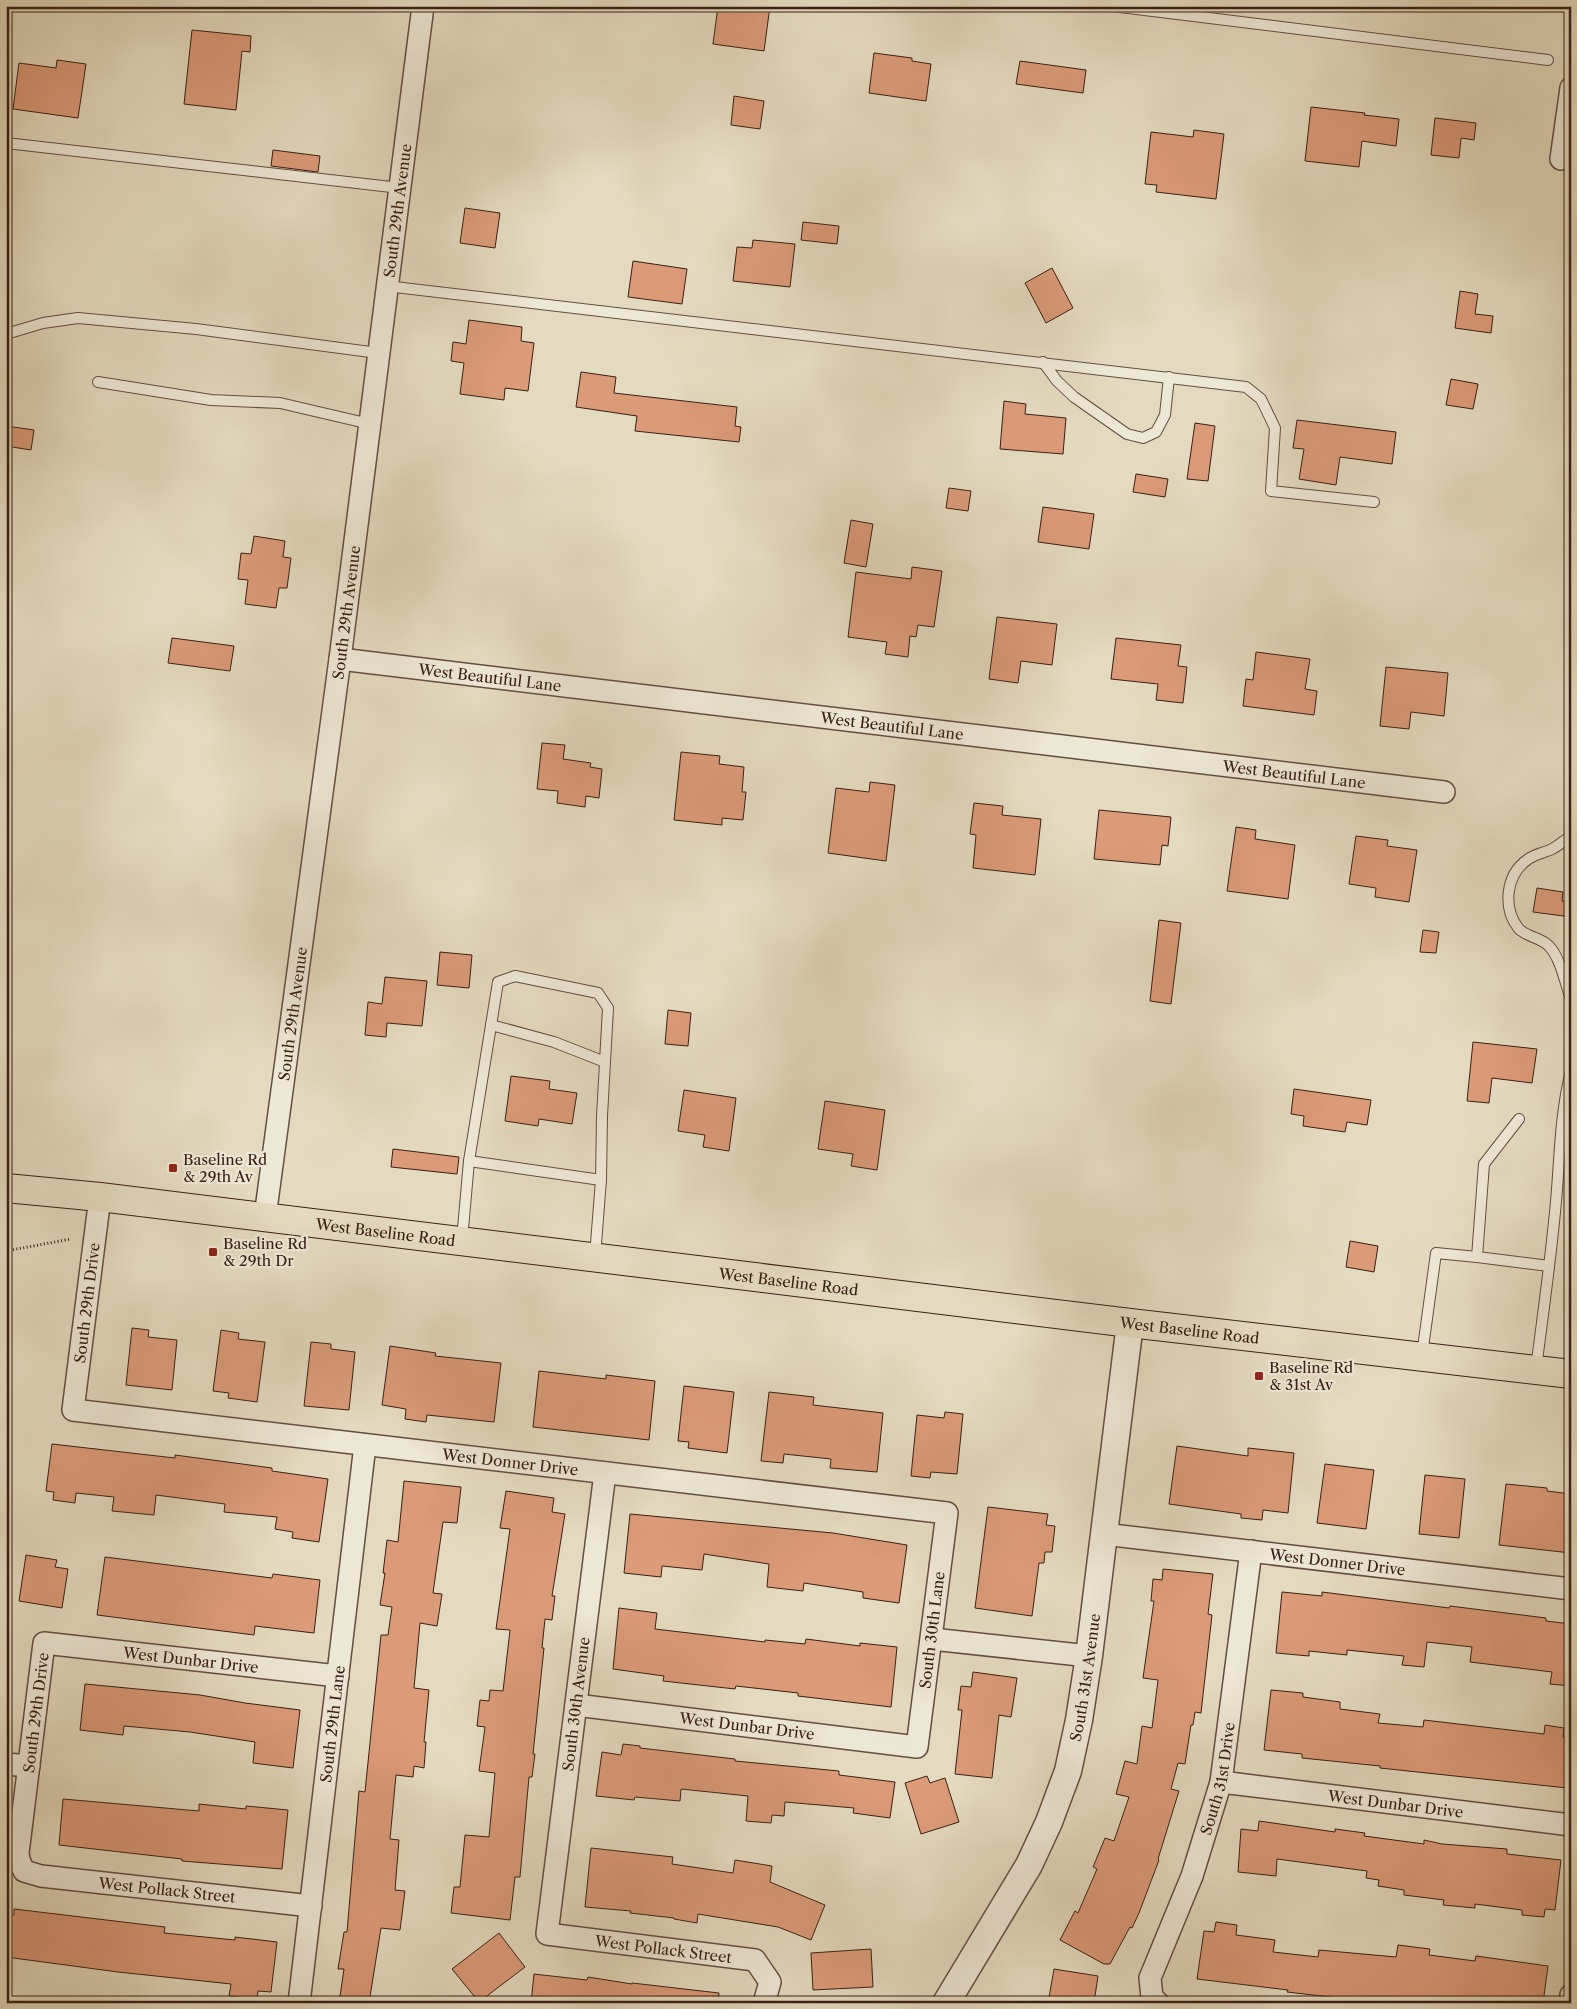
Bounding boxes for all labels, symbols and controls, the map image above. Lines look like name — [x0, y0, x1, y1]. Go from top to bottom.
street label: South 29th Avenue — [379, 142, 415, 279]
street label: South 29th Avenue — [328, 544, 364, 681]
street label: West Beautiful Lane — [416, 659, 562, 695]
street label: West Beautiful Lane — [818, 707, 965, 744]
street label: West Beautiful Lane — [1221, 756, 1367, 792]
street label: South 29th Avenue — [274, 946, 311, 1082]
place label: Baseline Rd & 29th Av — [183, 1150, 267, 1186]
marker: Baseline Rd & 29th Av — [167, 1162, 179, 1174]
street label: West Baseline Road — [313, 1214, 456, 1250]
place label: Baseline Rd & 29th Dr — [223, 1234, 307, 1270]
street label: South 29th Drive — [70, 1242, 104, 1364]
marker: Baseline Rd & 29th Dr — [207, 1246, 219, 1258]
street label: West Baseline Road — [716, 1263, 859, 1299]
street label: West Baseline Road — [1117, 1312, 1260, 1347]
place label: Baseline Rd & 31st Av — [1269, 1358, 1353, 1394]
marker: Baseline Rd & 31st Av — [1253, 1370, 1265, 1382]
street label: West Donner Drive — [440, 1444, 579, 1479]
street label: West Donner Drive — [1267, 1544, 1406, 1579]
street label: South 30th Lane — [915, 1570, 949, 1690]
street label: South 31st Avenue — [1065, 1612, 1104, 1743]
street label: South 30th Avenue — [558, 1636, 594, 1772]
street label: West Dunbar Drive — [121, 1642, 260, 1677]
street label: South 29th Drive — [19, 1651, 52, 1774]
street label: South 29th Lane — [316, 1664, 348, 1784]
street label: West Dunbar Drive — [677, 1708, 816, 1744]
street label: South 31st Drive — [1196, 1721, 1238, 1837]
street label: West Dunbar Drive — [1326, 1786, 1464, 1821]
street label: West Pollack Street — [97, 1873, 237, 1907]
street label: West Pollack Street — [593, 1930, 734, 1967]

